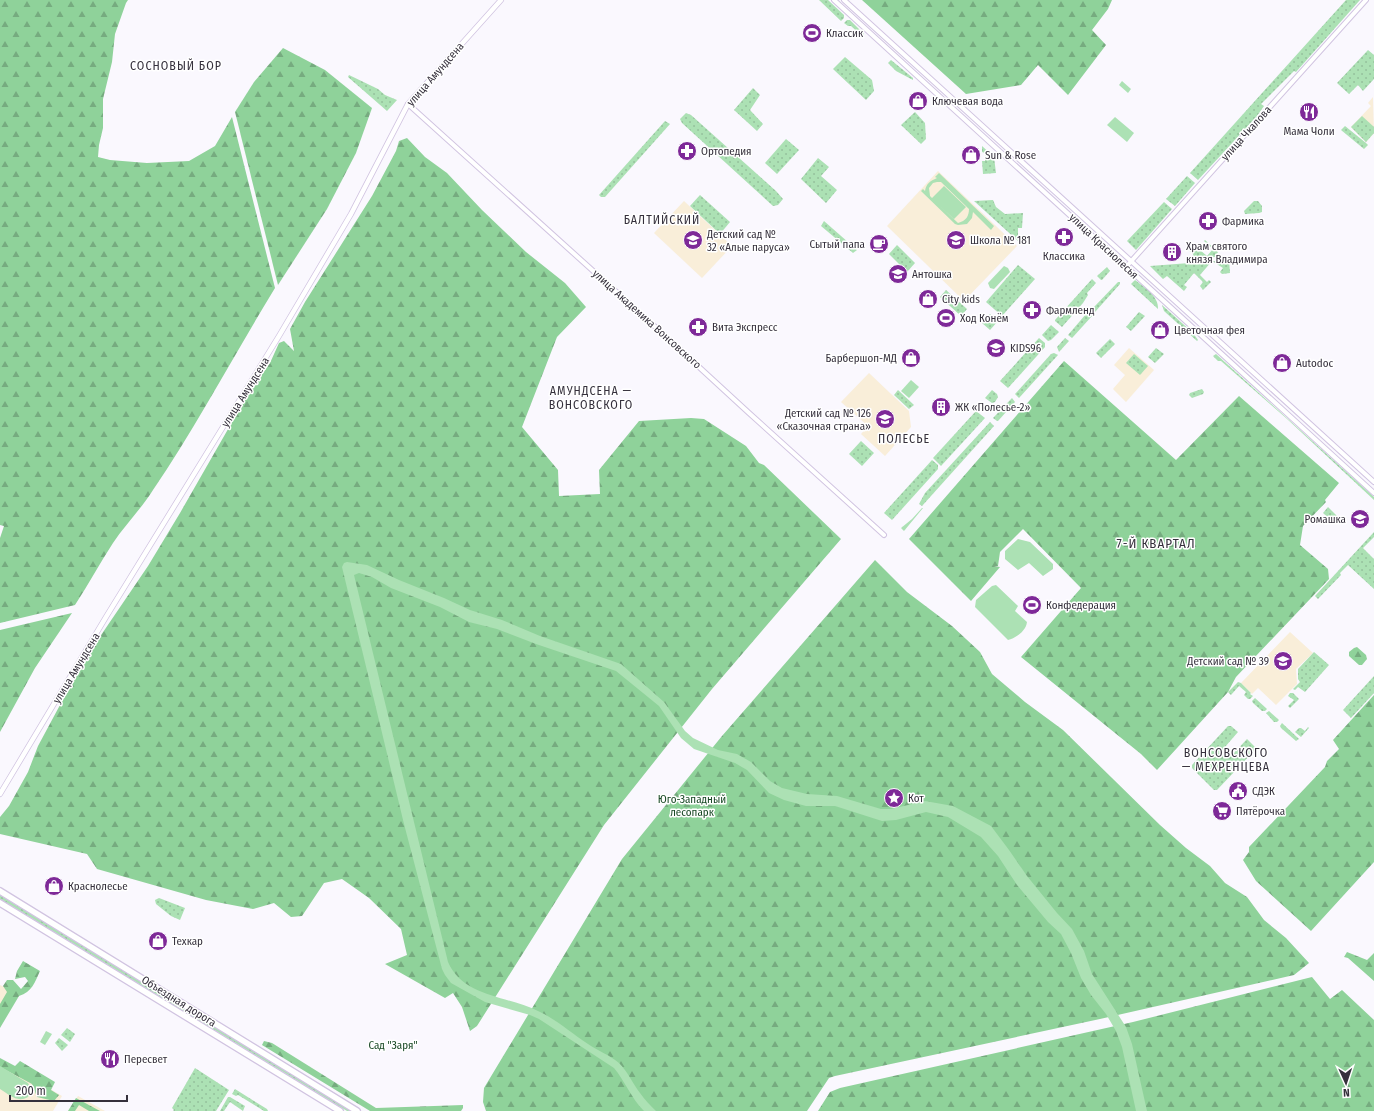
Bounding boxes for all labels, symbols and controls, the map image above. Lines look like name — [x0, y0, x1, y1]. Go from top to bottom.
sports icon: Классик — [801, 22, 823, 44]
place label: Классик — [826, 27, 864, 40]
street label: улица Амундсена — [404, 40, 467, 109]
district label: СОСНОВЫЙ БОР — [130, 58, 222, 73]
shop icon: Ключевая вода — [907, 90, 929, 112]
place label: Ключевая вода — [932, 95, 1003, 108]
restaurant icon: Мама Чоли — [1298, 101, 1320, 123]
street label: улица Чкалова — [1219, 103, 1274, 163]
place label: Мама Чоли — [1283, 125, 1335, 138]
pharmacy icon: Ортопедия — [676, 140, 698, 162]
shop icon: Sun & Rose — [960, 144, 982, 166]
place label: Ортопедия — [701, 145, 752, 158]
place label: Sun & Rose — [985, 149, 1036, 162]
pharmacy icon: Фармика — [1197, 210, 1219, 232]
street label: улица Краснолесья — [1066, 211, 1141, 282]
district label: БАЛТИЙСКИЙ — [624, 212, 700, 227]
place label: Фармика — [1222, 215, 1264, 228]
pharmacy icon: Классика — [1053, 226, 1075, 248]
place label: Детский сад № 32 «Алые паруса» — [706, 228, 790, 254]
school or university icon: Детский сад № 32 «Алые паруса» — [682, 229, 704, 251]
school or university icon: Школа № 181 — [945, 229, 967, 251]
cafe icon: Сытый папа — [868, 233, 890, 255]
place label: Школа № 181 — [970, 234, 1031, 247]
place label: Сытый папа — [810, 238, 865, 251]
place label: Храм святого князя Владимира — [1186, 240, 1268, 266]
building icon: Храм святого князя Владимира — [1161, 241, 1183, 263]
place label: Классика — [1043, 250, 1085, 263]
school or university icon: Антошка — [887, 263, 909, 285]
street label: улица Академика Вонсовского — [590, 267, 704, 372]
place label: Антошка — [912, 268, 952, 281]
shop icon: City kids — [917, 288, 939, 310]
place label: City kids — [942, 293, 980, 306]
pharmacy icon: Фармленд — [1021, 299, 1043, 321]
place label: Фармленд — [1046, 304, 1095, 317]
sports icon: Ход Конём — [935, 307, 957, 329]
place label: Ход Конём — [960, 312, 1009, 325]
pharmacy icon: Вита Экспресс — [687, 316, 709, 338]
shop icon: Цветочная фея — [1149, 319, 1171, 341]
place label: Вита Экспресс — [712, 321, 778, 334]
place label: Цветочная фея — [1174, 324, 1245, 337]
school or university icon: KIDS96 — [985, 337, 1007, 359]
place label: KIDS96 — [1010, 342, 1042, 355]
shop icon: Барбершоп-МД — [900, 347, 922, 369]
place label: Барбершоп-МД — [826, 352, 897, 365]
shop icon: Autodoc — [1271, 352, 1293, 374]
street label: улица Амундсена — [219, 355, 272, 430]
place label: Autodoc — [1296, 357, 1333, 370]
district label: АМУНДСЕНА — ВОНСОВСКОГО — [549, 384, 633, 412]
building icon: ЖК «Полесье-2» — [930, 396, 952, 418]
place label: ЖК «Полесье-2» — [955, 401, 1030, 414]
place label: Детский сад № 126 «Сказочная страна» — [776, 407, 872, 433]
school or university icon: Детский сад № 126 «Сказочная страна» — [874, 408, 896, 430]
district label: ПОЛЕСЬЕ — [878, 432, 930, 446]
school or university icon: Ромашка — [1349, 508, 1371, 530]
place label: Ромашка — [1304, 513, 1346, 526]
district label: 7-Й КВАРТАЛ — [1116, 536, 1196, 551]
sports icon: Конфедерация — [1021, 594, 1043, 616]
place label: Конфедерация — [1046, 599, 1116, 612]
street label: улица Амундсена — [50, 631, 103, 706]
school or university icon: Детский сад № 39 — [1272, 650, 1294, 672]
place label: Детский сад № 39 — [1186, 655, 1269, 668]
district label: ВОНСОВСКОГО — МЕХРЕНЦЕВА — [1182, 746, 1270, 774]
public building icon: СДЭК — [1227, 780, 1249, 802]
place label: СДЭК — [1252, 785, 1275, 798]
place icon: Кот — [883, 787, 905, 809]
place label: Кот — [908, 792, 924, 805]
park label: Юго-Западный лесопарк — [658, 793, 726, 819]
supermarket icon: Пятёрочка — [1211, 800, 1233, 822]
place label: Пятёрочка — [1236, 805, 1285, 818]
shop icon: Краснолесье — [43, 875, 65, 897]
place label: Краснолесье — [68, 880, 128, 893]
shop icon: Техкар — [147, 930, 169, 952]
place label: Техкар — [172, 935, 203, 948]
street label: Объездная дорога — [139, 973, 218, 1030]
park label: Сад "Заря" — [368, 1039, 418, 1052]
restaurant icon: Пересвет — [99, 1048, 121, 1070]
place label: Пересвет — [124, 1053, 168, 1066]
north arrow — [1326, 1063, 1366, 1103]
scale bar — [10, 1077, 127, 1103]
text: 200 m — [16, 1084, 46, 1098]
text: N — [1343, 1086, 1350, 1099]

